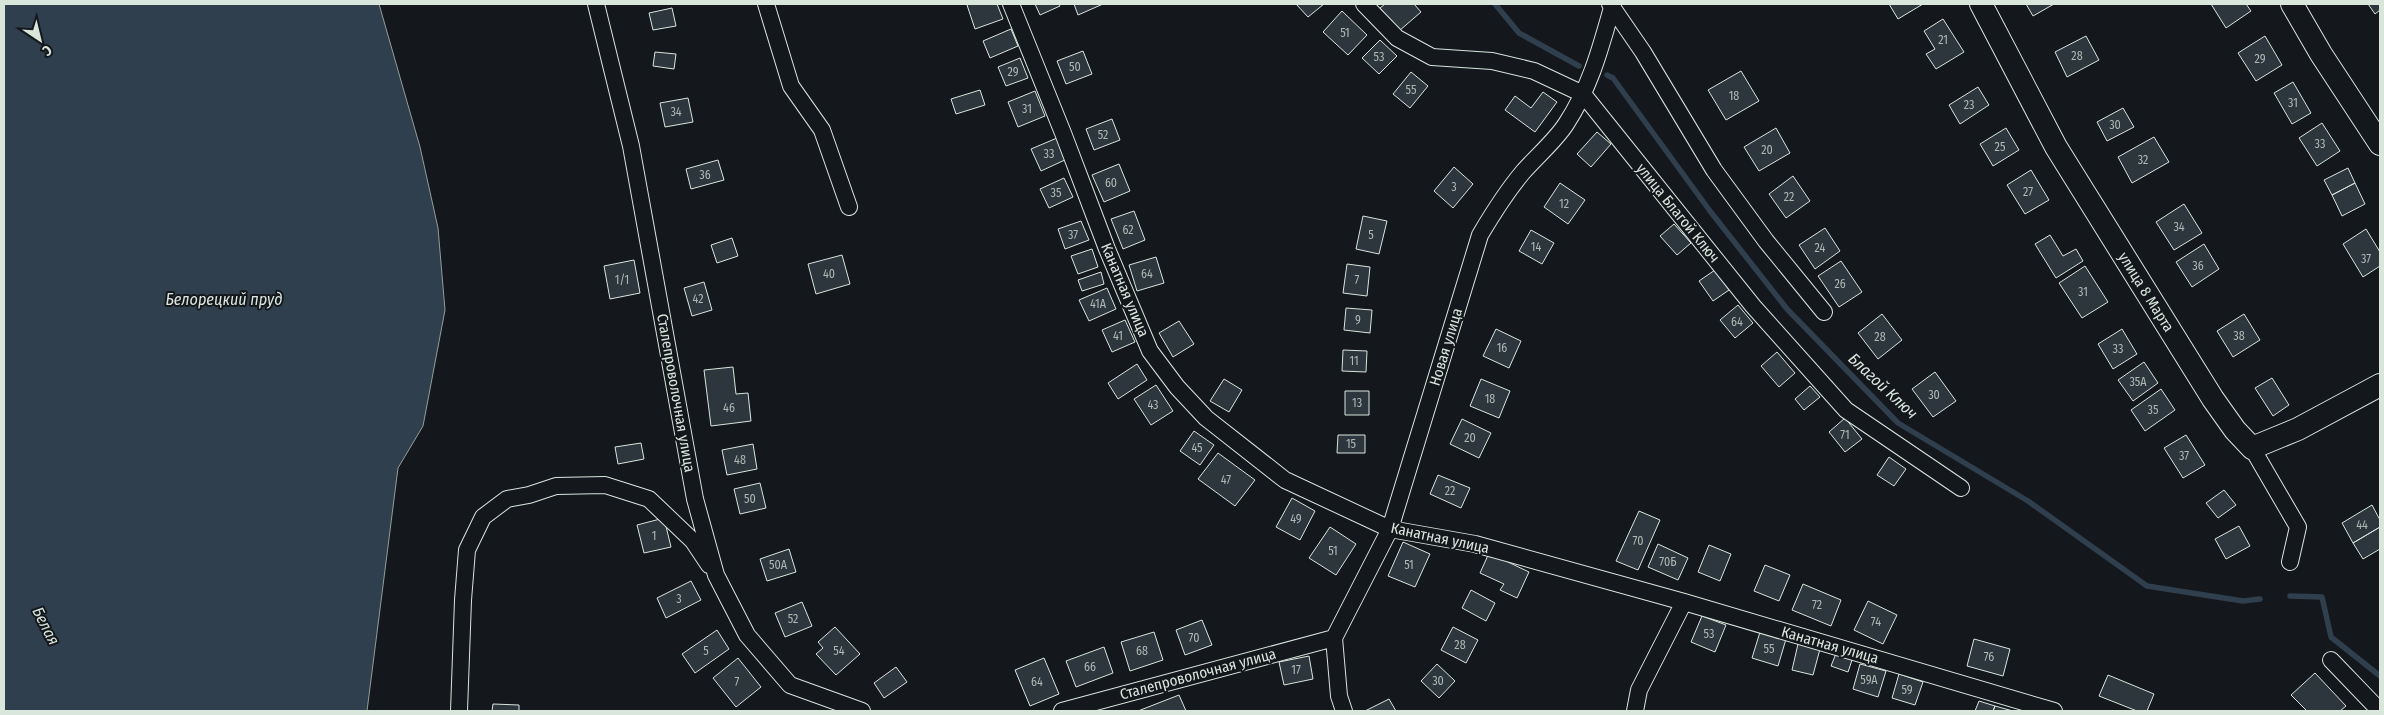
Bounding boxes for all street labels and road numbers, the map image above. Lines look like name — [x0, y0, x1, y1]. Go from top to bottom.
street label: улица Благой Ключ — [1632, 160, 1724, 266]
street label: Канатная улица — [1097, 240, 1153, 340]
street label: улица 8 Марта — [2114, 249, 2178, 335]
street label: Новая улица — [1426, 306, 1466, 388]
street label: Сталепроволочная улица — [653, 312, 699, 474]
street label: Канатная улица — [1389, 519, 1491, 557]
street label: Канатная улица — [1779, 623, 1881, 667]
street label: Сталепроволочная улица — [1118, 644, 1278, 704]

